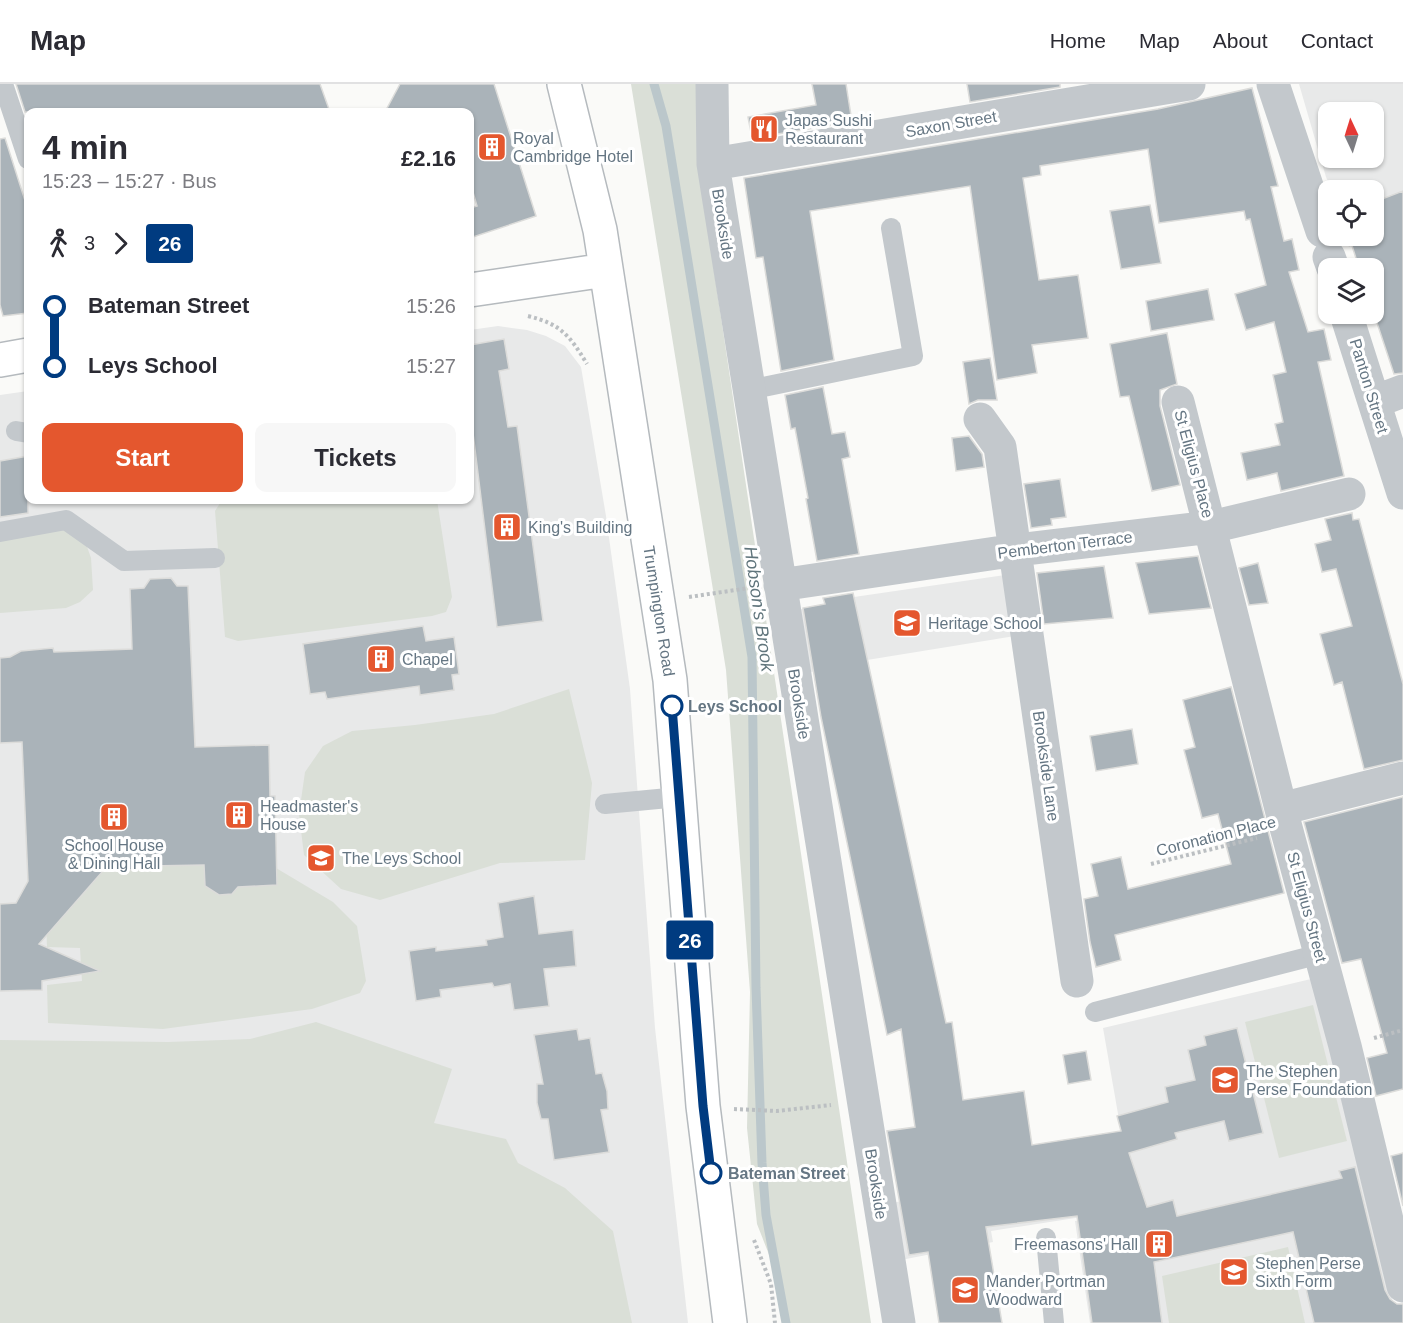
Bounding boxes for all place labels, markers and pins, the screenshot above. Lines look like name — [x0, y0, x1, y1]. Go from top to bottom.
place label: Japas Sushi Restaurant — [785, 112, 872, 147]
restaurant icon: Japas Sushi Restaurant — [748, 113, 780, 145]
place label: Royal Cambridge Hotel — [513, 130, 633, 165]
building icon: Royal Cambridge Hotel — [476, 131, 508, 163]
building icon: King's Building — [491, 511, 523, 543]
place label: King's Building — [528, 519, 632, 536]
school or university icon: Heritage School — [891, 607, 923, 639]
place label: Heritage School — [928, 615, 1042, 632]
building icon: Chapel — [365, 643, 397, 675]
place label: Chapel — [402, 651, 453, 668]
marker: Leys School — [661, 695, 683, 717]
place label: Leys School — [688, 698, 782, 715]
place label: Headmaster's House — [260, 798, 358, 833]
building icon: Headmaster's House — [223, 799, 255, 831]
building icon: School House & Dining Hall — [98, 801, 130, 833]
place label: School House & Dining Hall — [64, 837, 164, 872]
school or university icon: The Leys School — [305, 842, 337, 874]
place label: The Leys School — [342, 850, 461, 867]
place label: The Stephen Perse Foundation — [1246, 1063, 1372, 1098]
school or university icon: The Stephen Perse Foundation — [1209, 1064, 1241, 1096]
marker: Bateman Street — [700, 1162, 722, 1184]
place label: Bateman Street — [728, 1165, 846, 1182]
building icon: Freemasons' Hall — [1143, 1228, 1175, 1260]
place label: Freemasons' Hall — [1014, 1236, 1138, 1253]
place label: Stephen Perse Sixth Form — [1255, 1255, 1361, 1290]
school or university icon: Stephen Perse Sixth Form — [1218, 1256, 1250, 1288]
place label: Mander Portman Woodward — [986, 1273, 1105, 1308]
school or university icon: Mander Portman Woodward — [949, 1274, 981, 1306]

